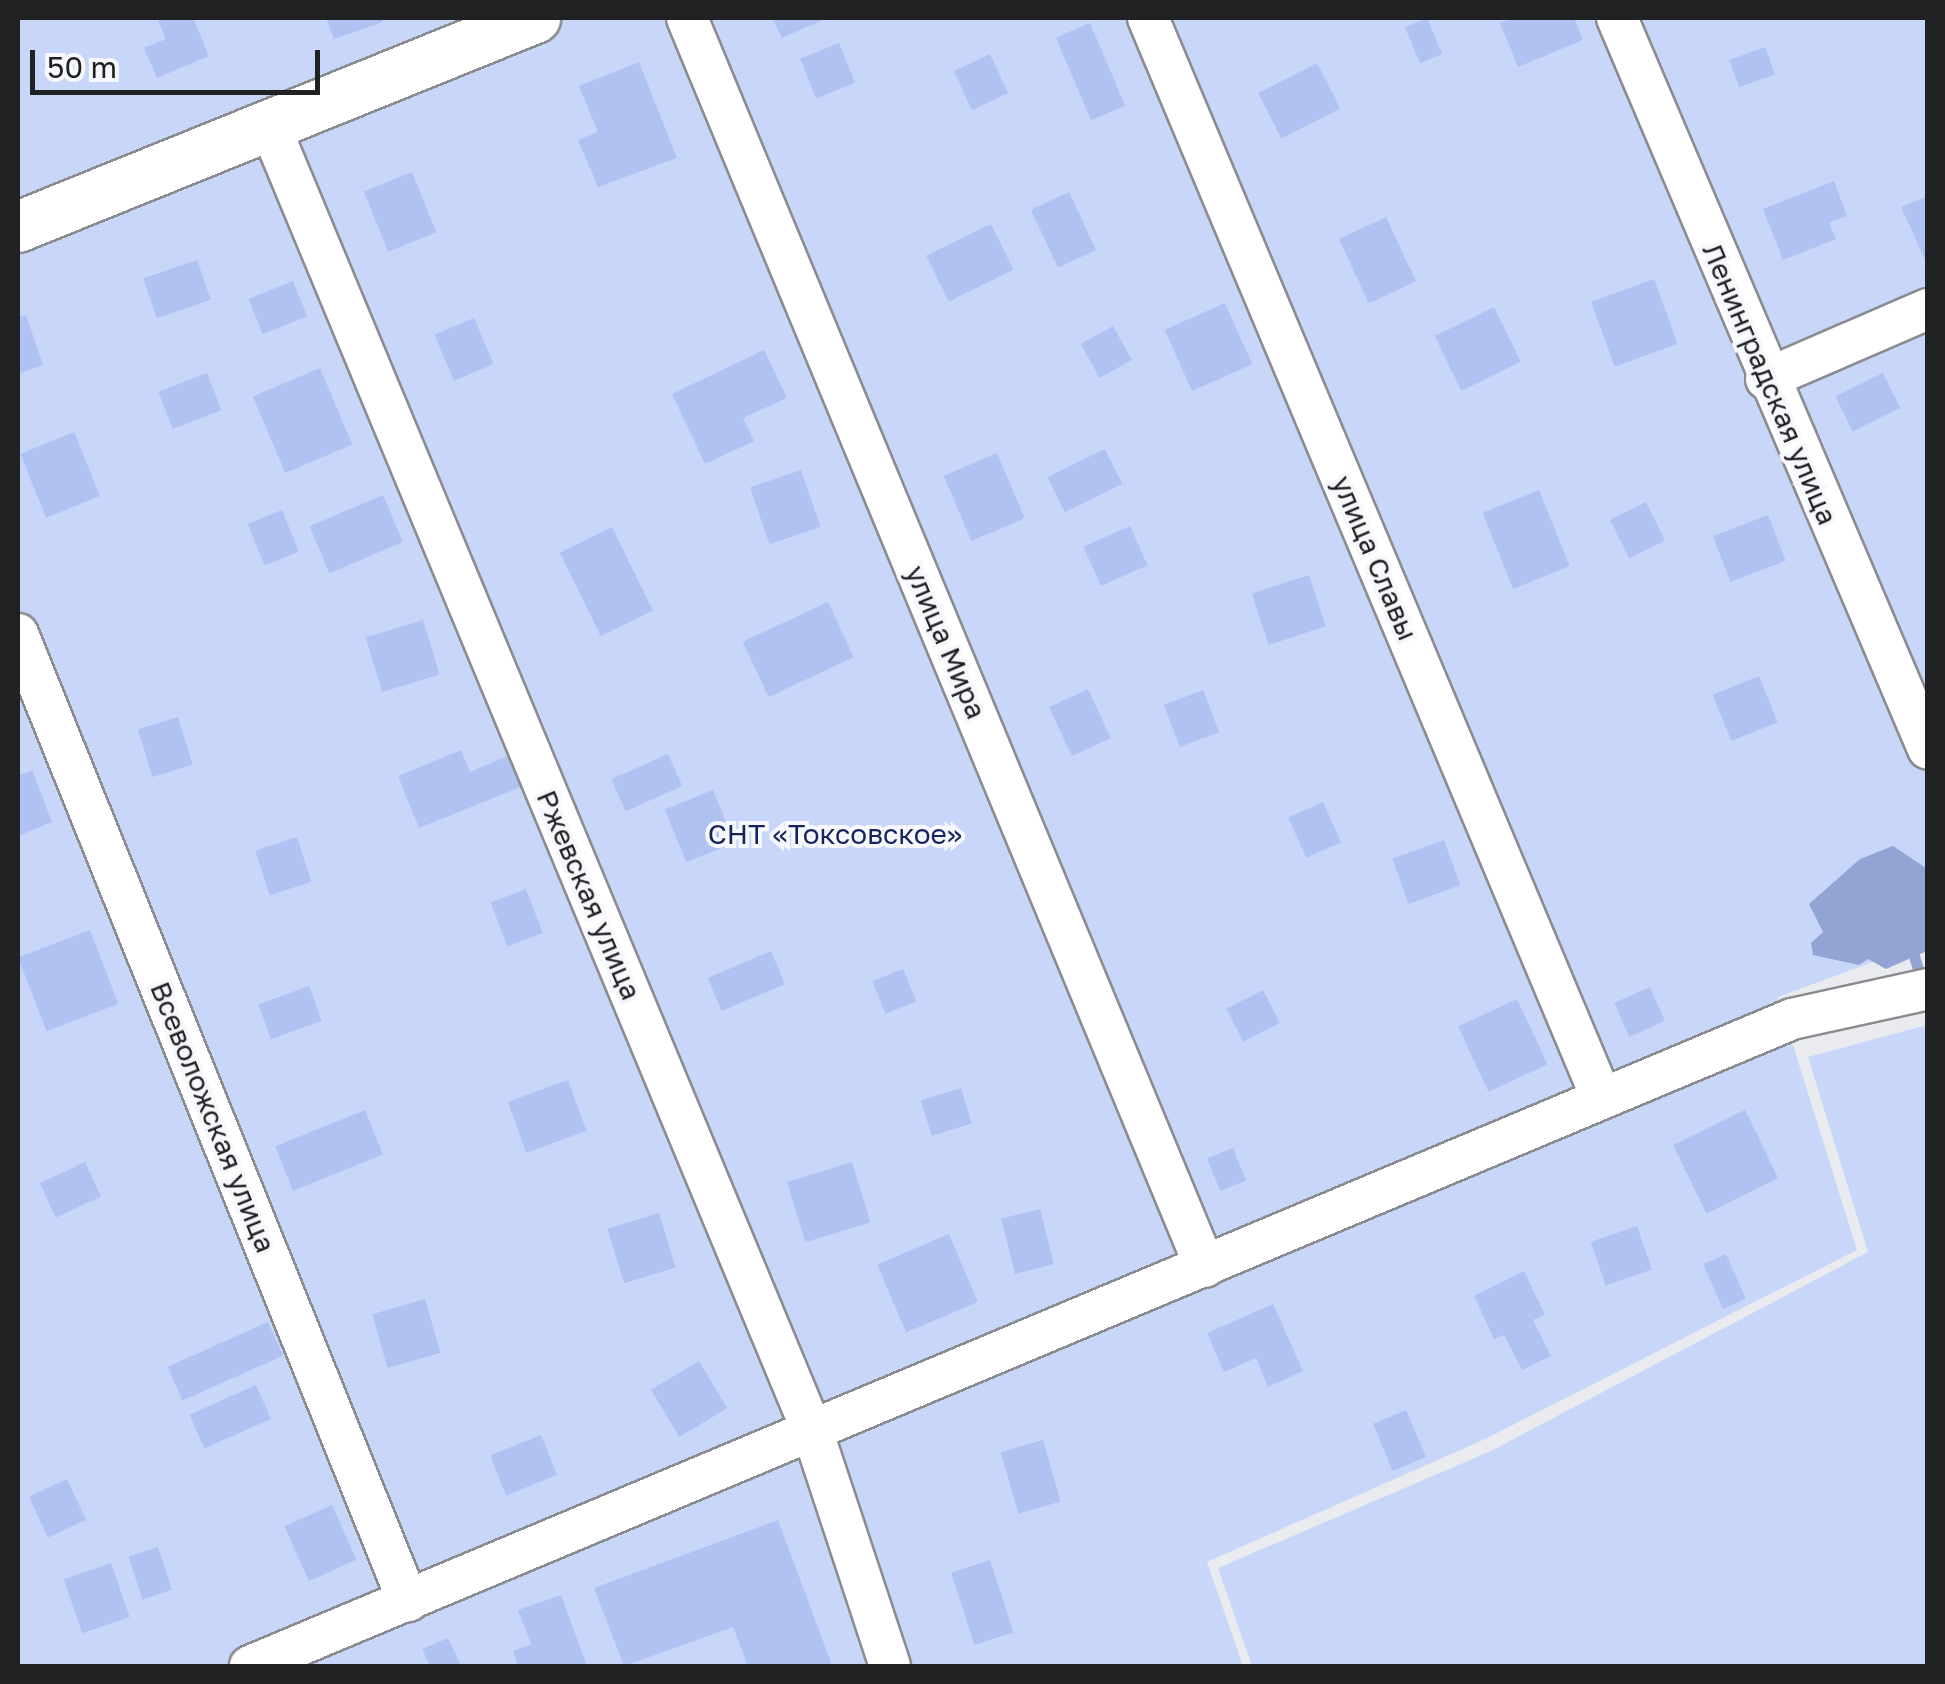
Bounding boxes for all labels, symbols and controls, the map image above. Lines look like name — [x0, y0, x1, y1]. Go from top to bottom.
scale bar — [35, 30, 325, 92]
text: 50 m — [47, 49, 117, 85]
street label: Ленинградская улица — [1695, 238, 1845, 530]
street label: улица Славы — [1325, 471, 1425, 645]
street label: улица Мира — [899, 560, 993, 724]
street label: Ржевская улица — [530, 785, 648, 1005]
park label: СНТ «Токсовское» — [708, 817, 962, 851]
street label: Всеволожская улица — [143, 977, 283, 1257]

